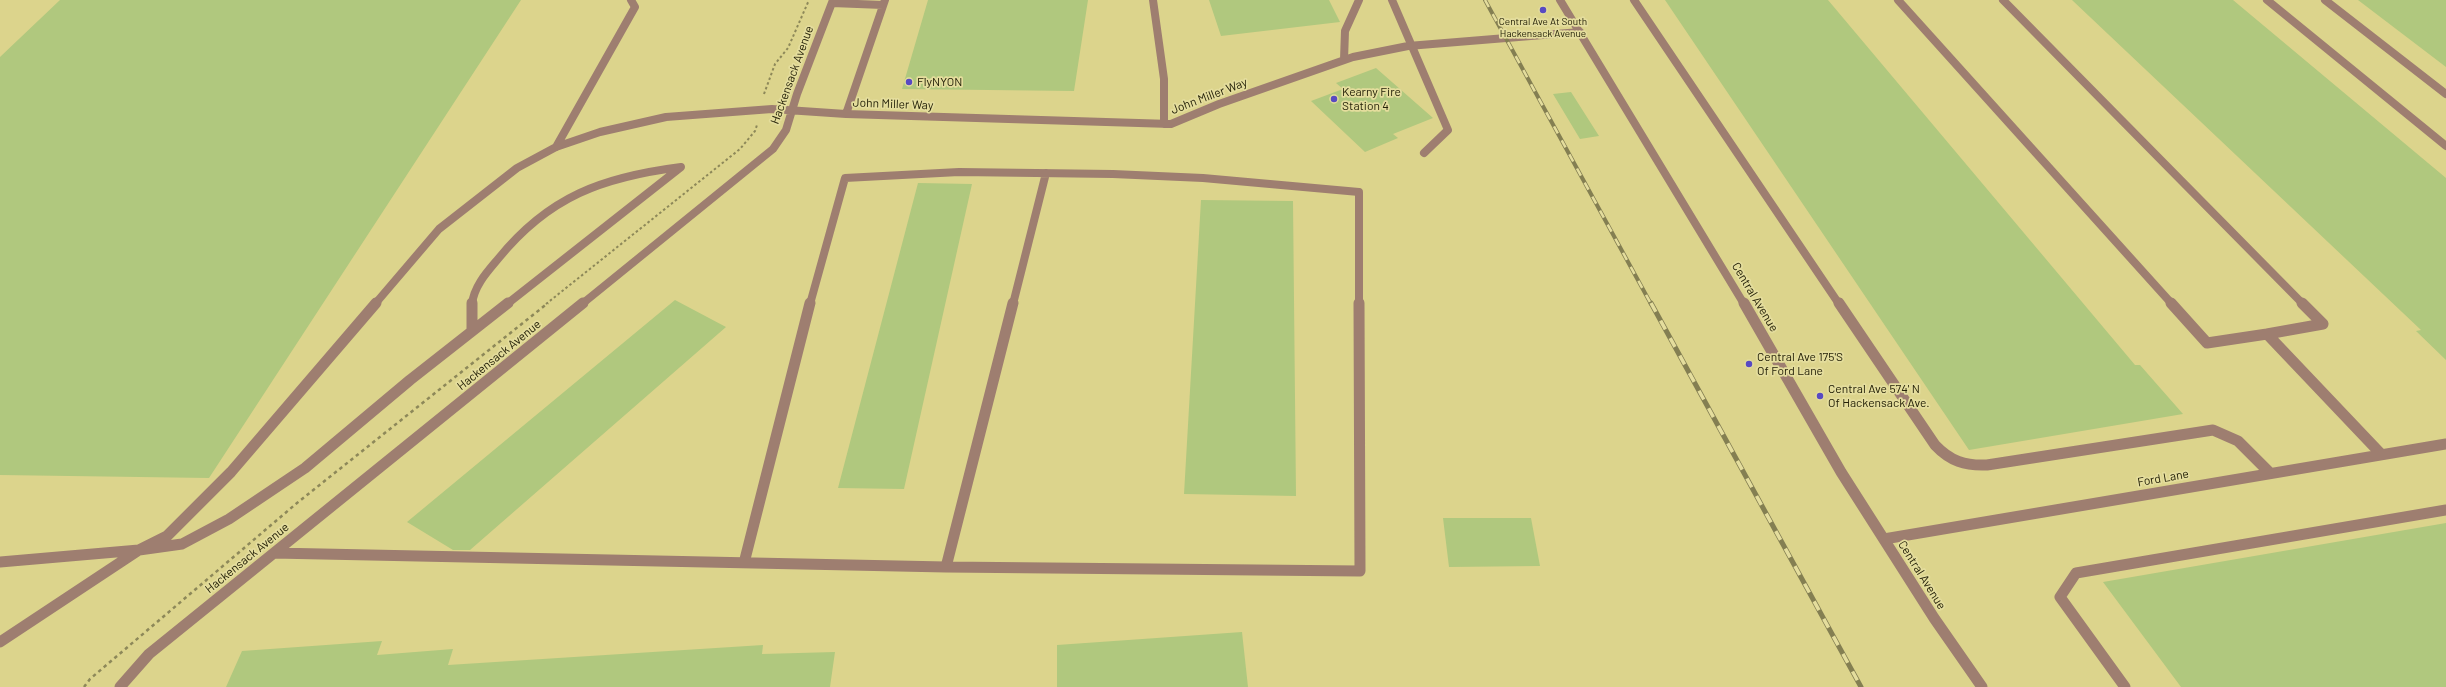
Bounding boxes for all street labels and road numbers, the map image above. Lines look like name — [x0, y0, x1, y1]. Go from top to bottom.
street label: Hackensack Avenue — [768, 24, 816, 126]
street label: John Miller Way — [1169, 75, 1249, 117]
street label: John Miller Way — [852, 95, 934, 113]
street label: Central Avenue — [1729, 260, 1781, 334]
street label: Hackensack Avenue — [454, 317, 544, 393]
street label: Ford Lane — [2136, 466, 2190, 490]
street label: Hackensack Avenue — [202, 520, 292, 596]
street label: Central Avenue — [1895, 538, 1949, 612]

